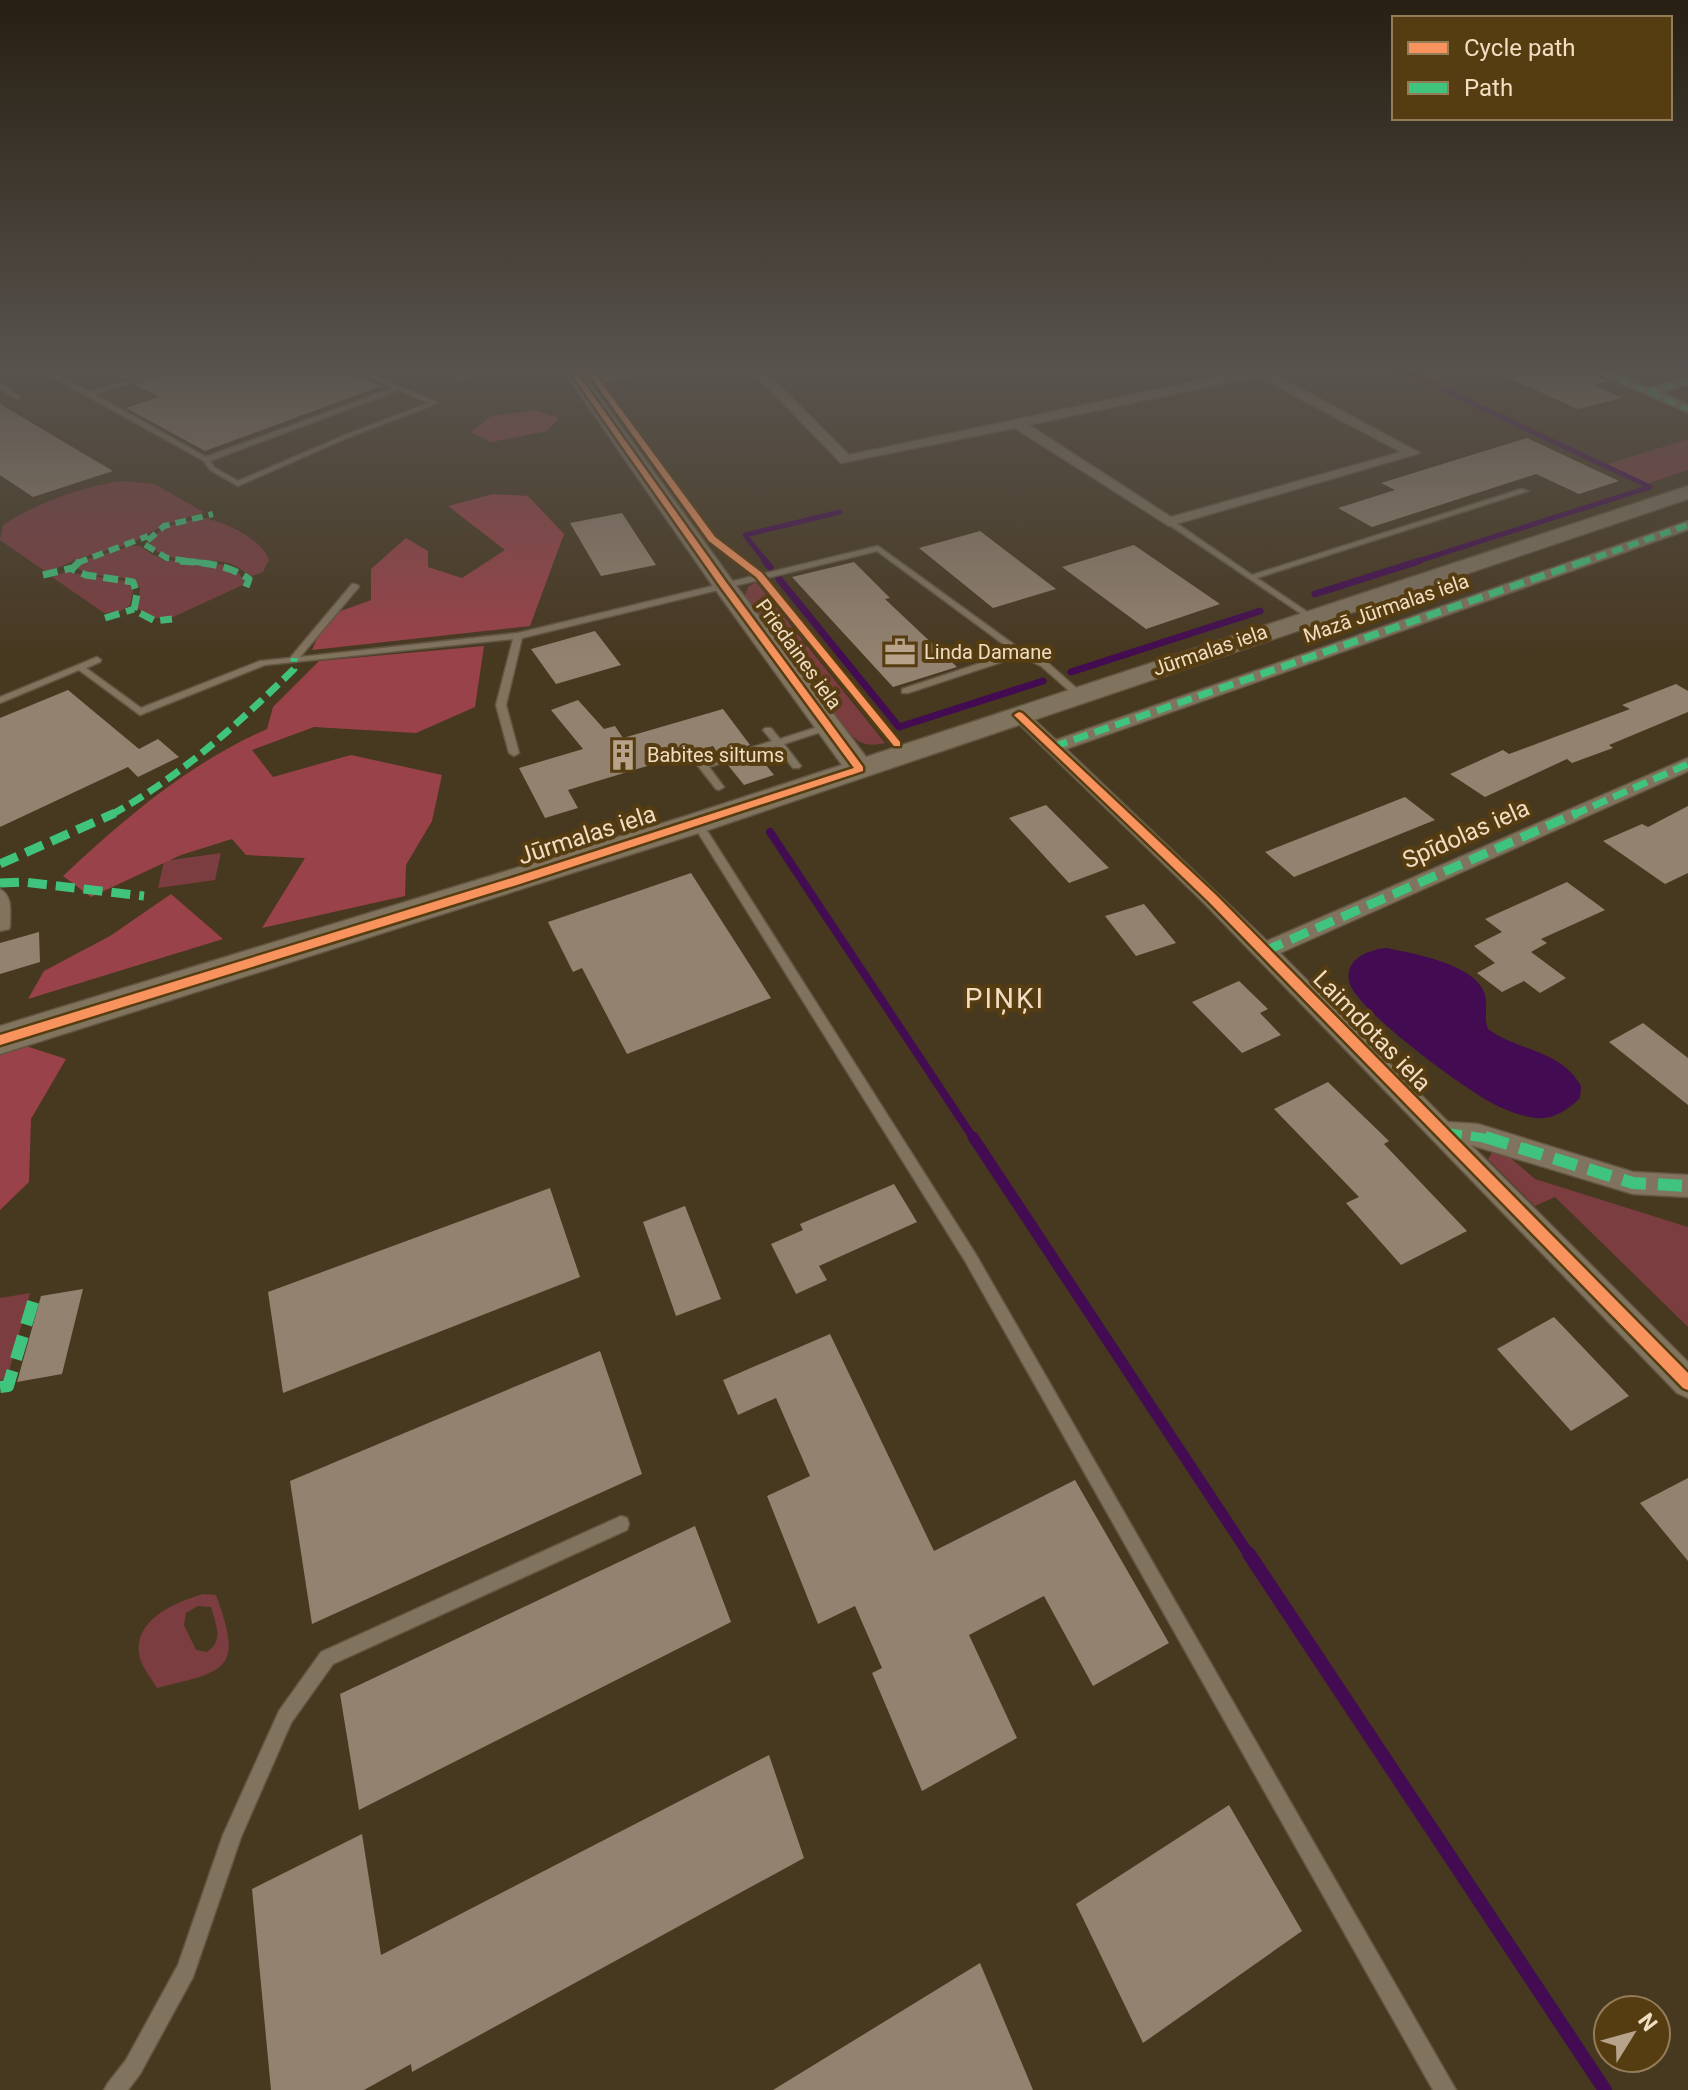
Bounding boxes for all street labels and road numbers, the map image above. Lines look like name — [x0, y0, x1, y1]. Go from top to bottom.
street label: Mazā Jūrmalas iela — [1300, 568, 1472, 648]
street label: Priedaines iela — [751, 594, 847, 714]
street label: Jūrmalas iela — [1150, 619, 1270, 681]
street label: Spīdolas iela — [1398, 794, 1534, 874]
street label: Jūrmalas iela — [514, 800, 660, 870]
street label: Laimdotas iela — [1307, 965, 1437, 1097]

